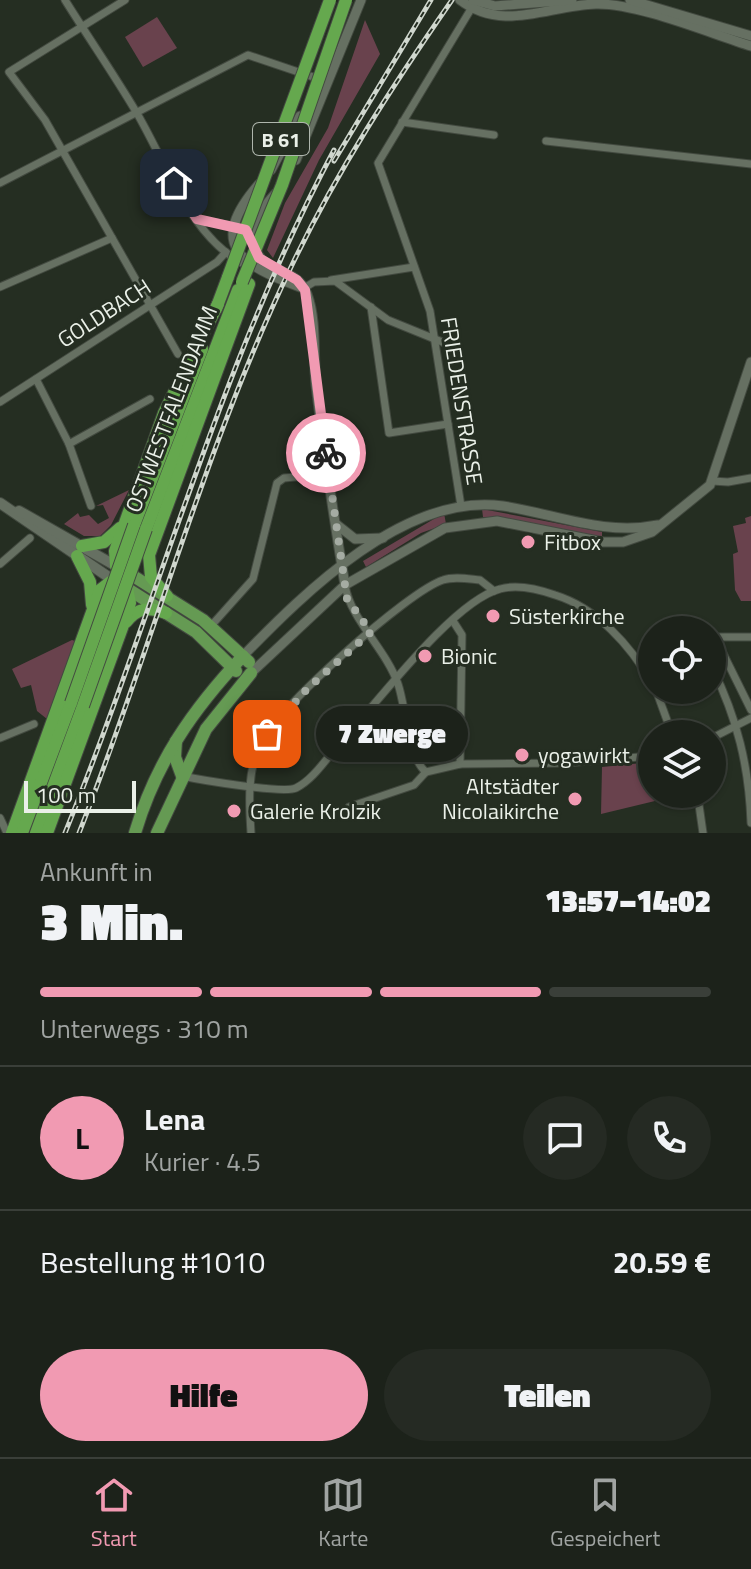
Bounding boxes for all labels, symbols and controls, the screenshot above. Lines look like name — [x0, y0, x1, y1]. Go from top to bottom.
road number: B 61 — [253, 123, 309, 155]
pin — [140, 149, 208, 217]
icon: home — [152, 161, 196, 205]
street label: GOLDBACH — [50, 270, 158, 356]
street label: OSTWESTFALENDAMM — [116, 301, 226, 517]
street label: FRIEDENSTRASSE — [432, 314, 492, 488]
courier — [286, 413, 366, 493]
icon: bike — [304, 431, 348, 475]
place label: Fitbox — [544, 525, 601, 559]
marker: Fitbox — [519, 533, 537, 551]
place label: Süsterkirche — [509, 599, 625, 633]
marker: Süsterkirche — [484, 607, 502, 625]
map controls — [638, 616, 726, 808]
button: locate — [638, 616, 726, 704]
place label: Bionic — [441, 639, 497, 673]
marker: Bionic — [416, 647, 434, 665]
pin — [233, 700, 301, 768]
callout: 7 Zwerge — [315, 706, 467, 762]
icon: bag — [245, 712, 289, 756]
text: 7 Zwerge — [338, 714, 446, 753]
button: layers — [638, 720, 726, 808]
place label: yogawirkt — [538, 738, 630, 772]
marker: yogawirkt — [513, 746, 531, 764]
place label: Altstädter Nicolaikirche — [442, 769, 559, 828]
scale bar — [24, 777, 136, 813]
text: 100 m — [36, 778, 96, 812]
marker: Altstädter Nicolaikirche — [566, 790, 584, 808]
place label: Galerie Krolzik — [250, 794, 382, 828]
marker: Galerie Krolzik — [225, 802, 243, 820]
text: Ankunft in — [40, 852, 153, 891]
text: 13:57–14:02 — [545, 878, 711, 924]
text: 3 Min. — [40, 881, 184, 960]
text: Unterwegs · 310 m — [40, 1009, 248, 1048]
text: Lena — [144, 1096, 205, 1142]
button: chat — [523, 1096, 607, 1180]
button: phone — [627, 1096, 711, 1180]
text: L — [75, 1115, 89, 1161]
text: Kurier · 4.5 — [144, 1142, 261, 1181]
text: Bestellung #1010 — [40, 1239, 265, 1285]
text: 20.59 € — [613, 1239, 711, 1285]
button: Hilfe — [40, 1349, 368, 1441]
button: Teilen — [384, 1349, 711, 1441]
tab: Start — [91, 1473, 137, 1555]
tab: Karte — [318, 1473, 368, 1555]
tab: Gespeichert — [550, 1473, 660, 1555]

